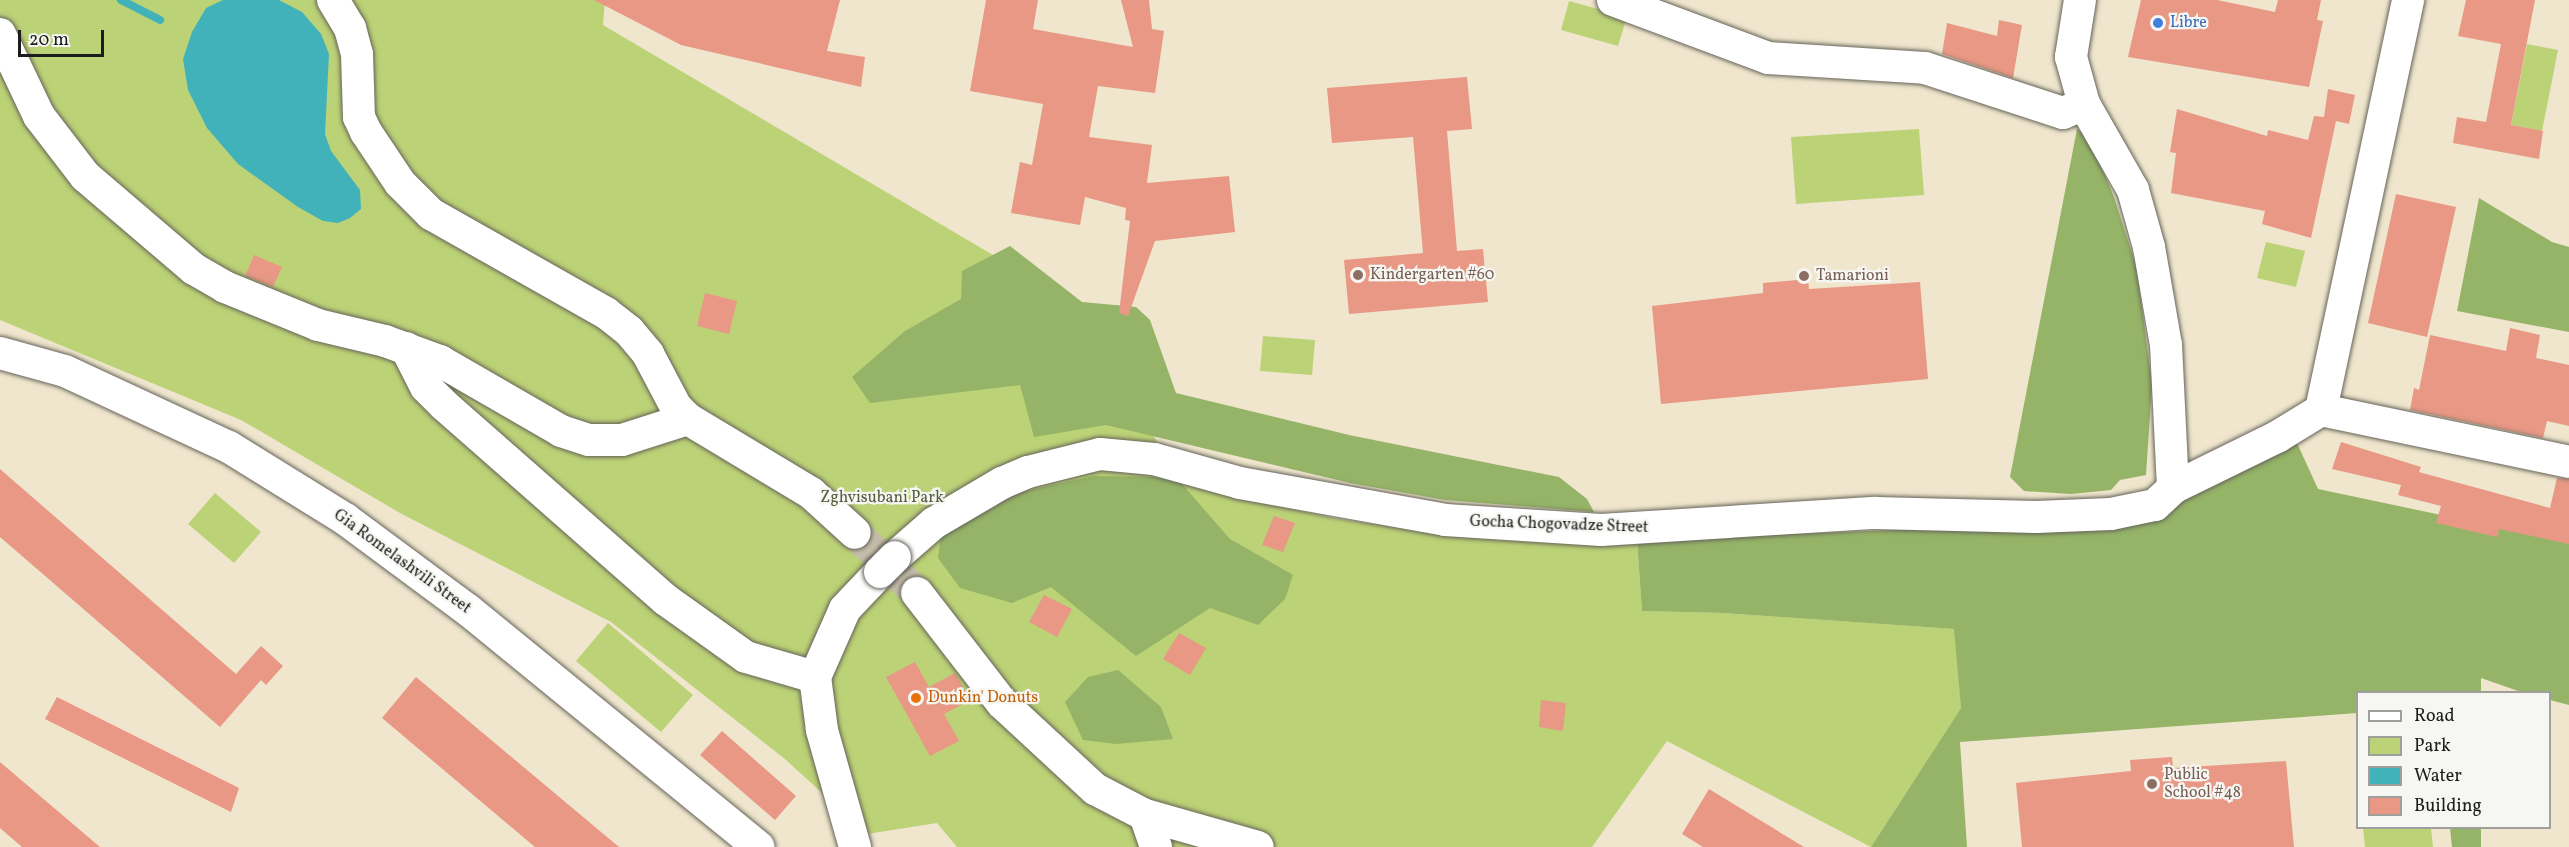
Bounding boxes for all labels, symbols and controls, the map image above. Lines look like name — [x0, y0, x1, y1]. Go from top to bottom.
place label: Libre — [2170, 13, 2207, 33]
marker: Libre — [2151, 16, 2165, 30]
scale bar — [21, 18, 106, 56]
text: 20 m — [29, 28, 69, 53]
place label: Kindergarten #60 — [1370, 265, 1494, 285]
place label: Tamarioni — [1816, 266, 1889, 286]
marker: Kindergarten #60 — [1351, 268, 1365, 282]
marker: Tamarioni — [1797, 269, 1811, 283]
park label: Zghvisubani Park — [820, 488, 944, 508]
street label: Gia Romelashvili Street — [330, 506, 474, 618]
street label: Gocha Chogovadze Street — [1469, 512, 1649, 538]
place label: Dunkin' Donuts — [928, 688, 1038, 708]
marker: Dunkin' Donuts — [909, 691, 923, 705]
legend — [2356, 691, 2551, 829]
text: Road — [2414, 704, 2455, 729]
text: Park — [2414, 734, 2451, 759]
text: Water — [2414, 764, 2462, 789]
place label: Public School #48 — [2164, 765, 2241, 803]
marker: Public School #48 — [2145, 777, 2159, 791]
text: Building — [2414, 794, 2482, 819]

